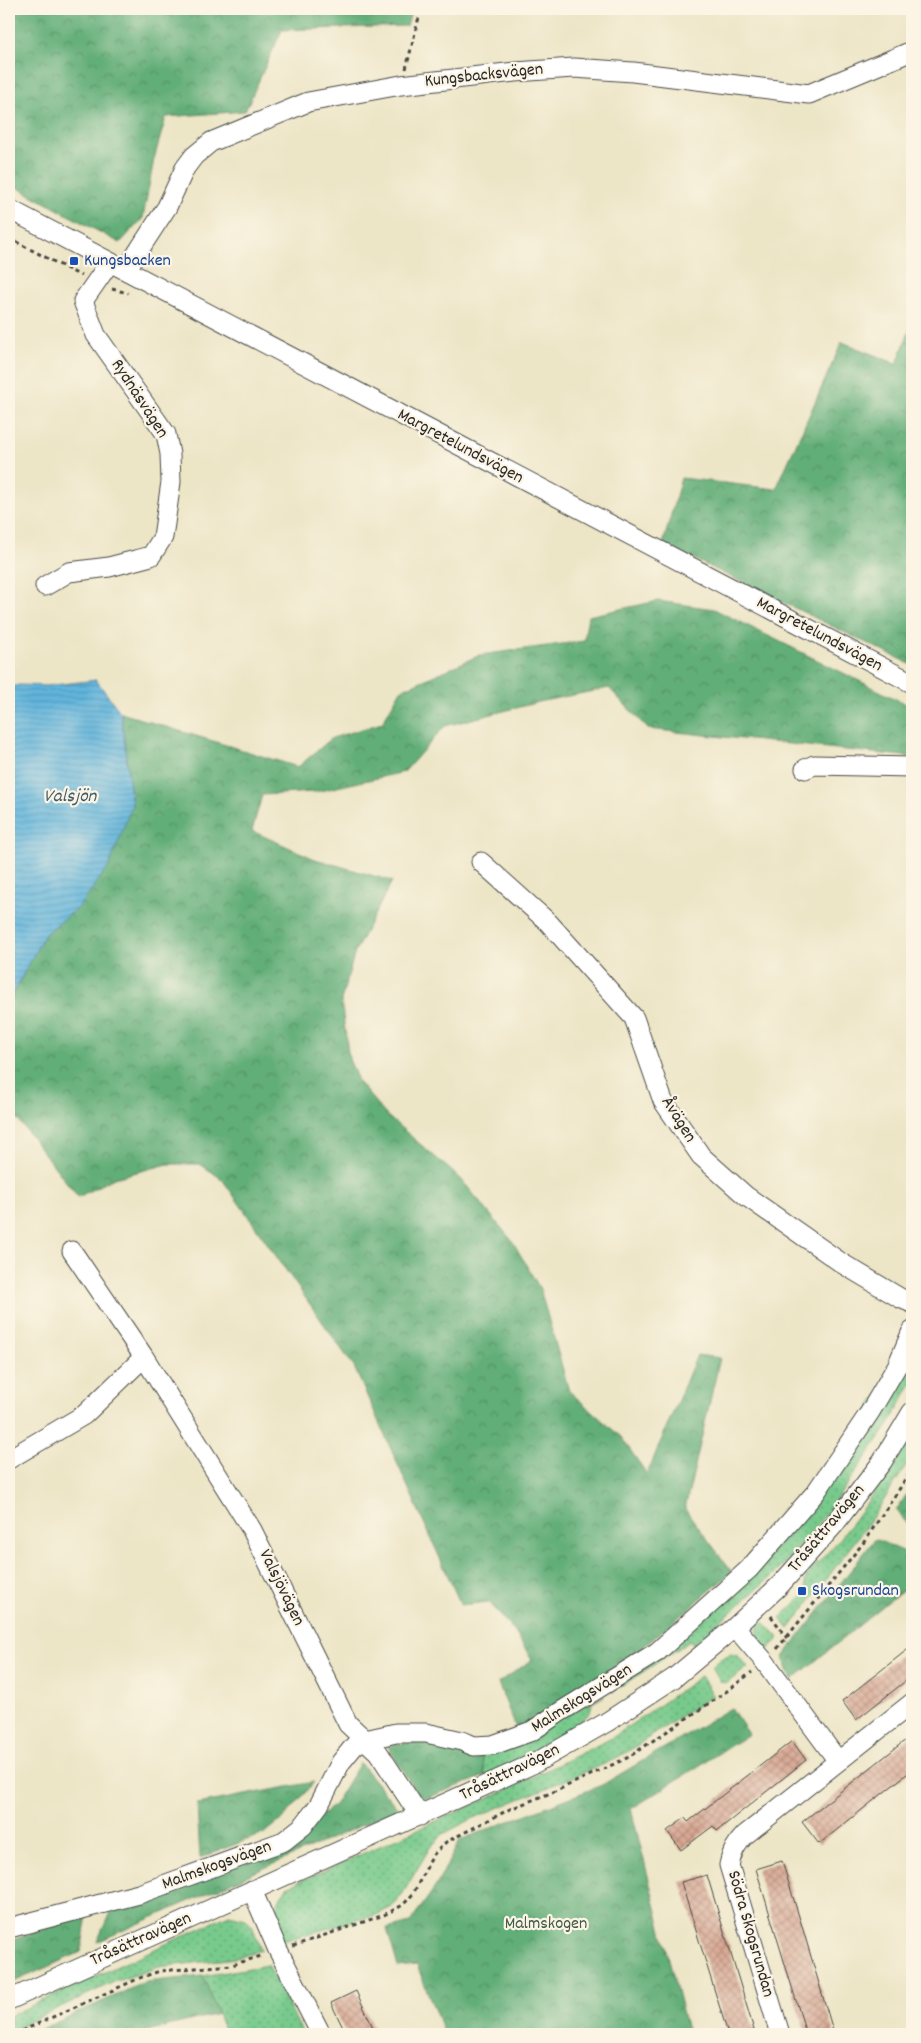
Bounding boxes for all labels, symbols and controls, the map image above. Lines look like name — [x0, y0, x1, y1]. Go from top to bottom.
street label: Kungsbacksvägen — [424, 57, 544, 95]
place label: Kungsbacken — [84, 249, 171, 274]
marker: Kungsbacken — [68, 255, 80, 267]
street label: Rydnäsvägen — [104, 354, 174, 444]
street label: Margretelundsvägen — [392, 403, 528, 491]
street label: Margretelundsvägen — [751, 591, 887, 679]
water label: Valsjön — [44, 784, 98, 811]
street label: Åvägen — [654, 1092, 702, 1148]
street label: Tråsättravägen — [783, 1479, 871, 1579]
street label: Valsjövägen — [252, 1546, 310, 1630]
place label: Skogsrundan — [812, 1579, 899, 1604]
marker: Skogsrundan — [796, 1585, 808, 1597]
street label: Malmskogsvägen — [527, 1658, 637, 1740]
street label: Tråsättravägen — [456, 1738, 564, 1808]
street label: Malmskogsvägen — [159, 1835, 275, 1897]
street label: Södra Skogsrundan — [720, 1868, 780, 2000]
street label: Tråsättravägen — [86, 1907, 196, 1973]
park label: Malmskogen — [505, 1912, 587, 1937]

